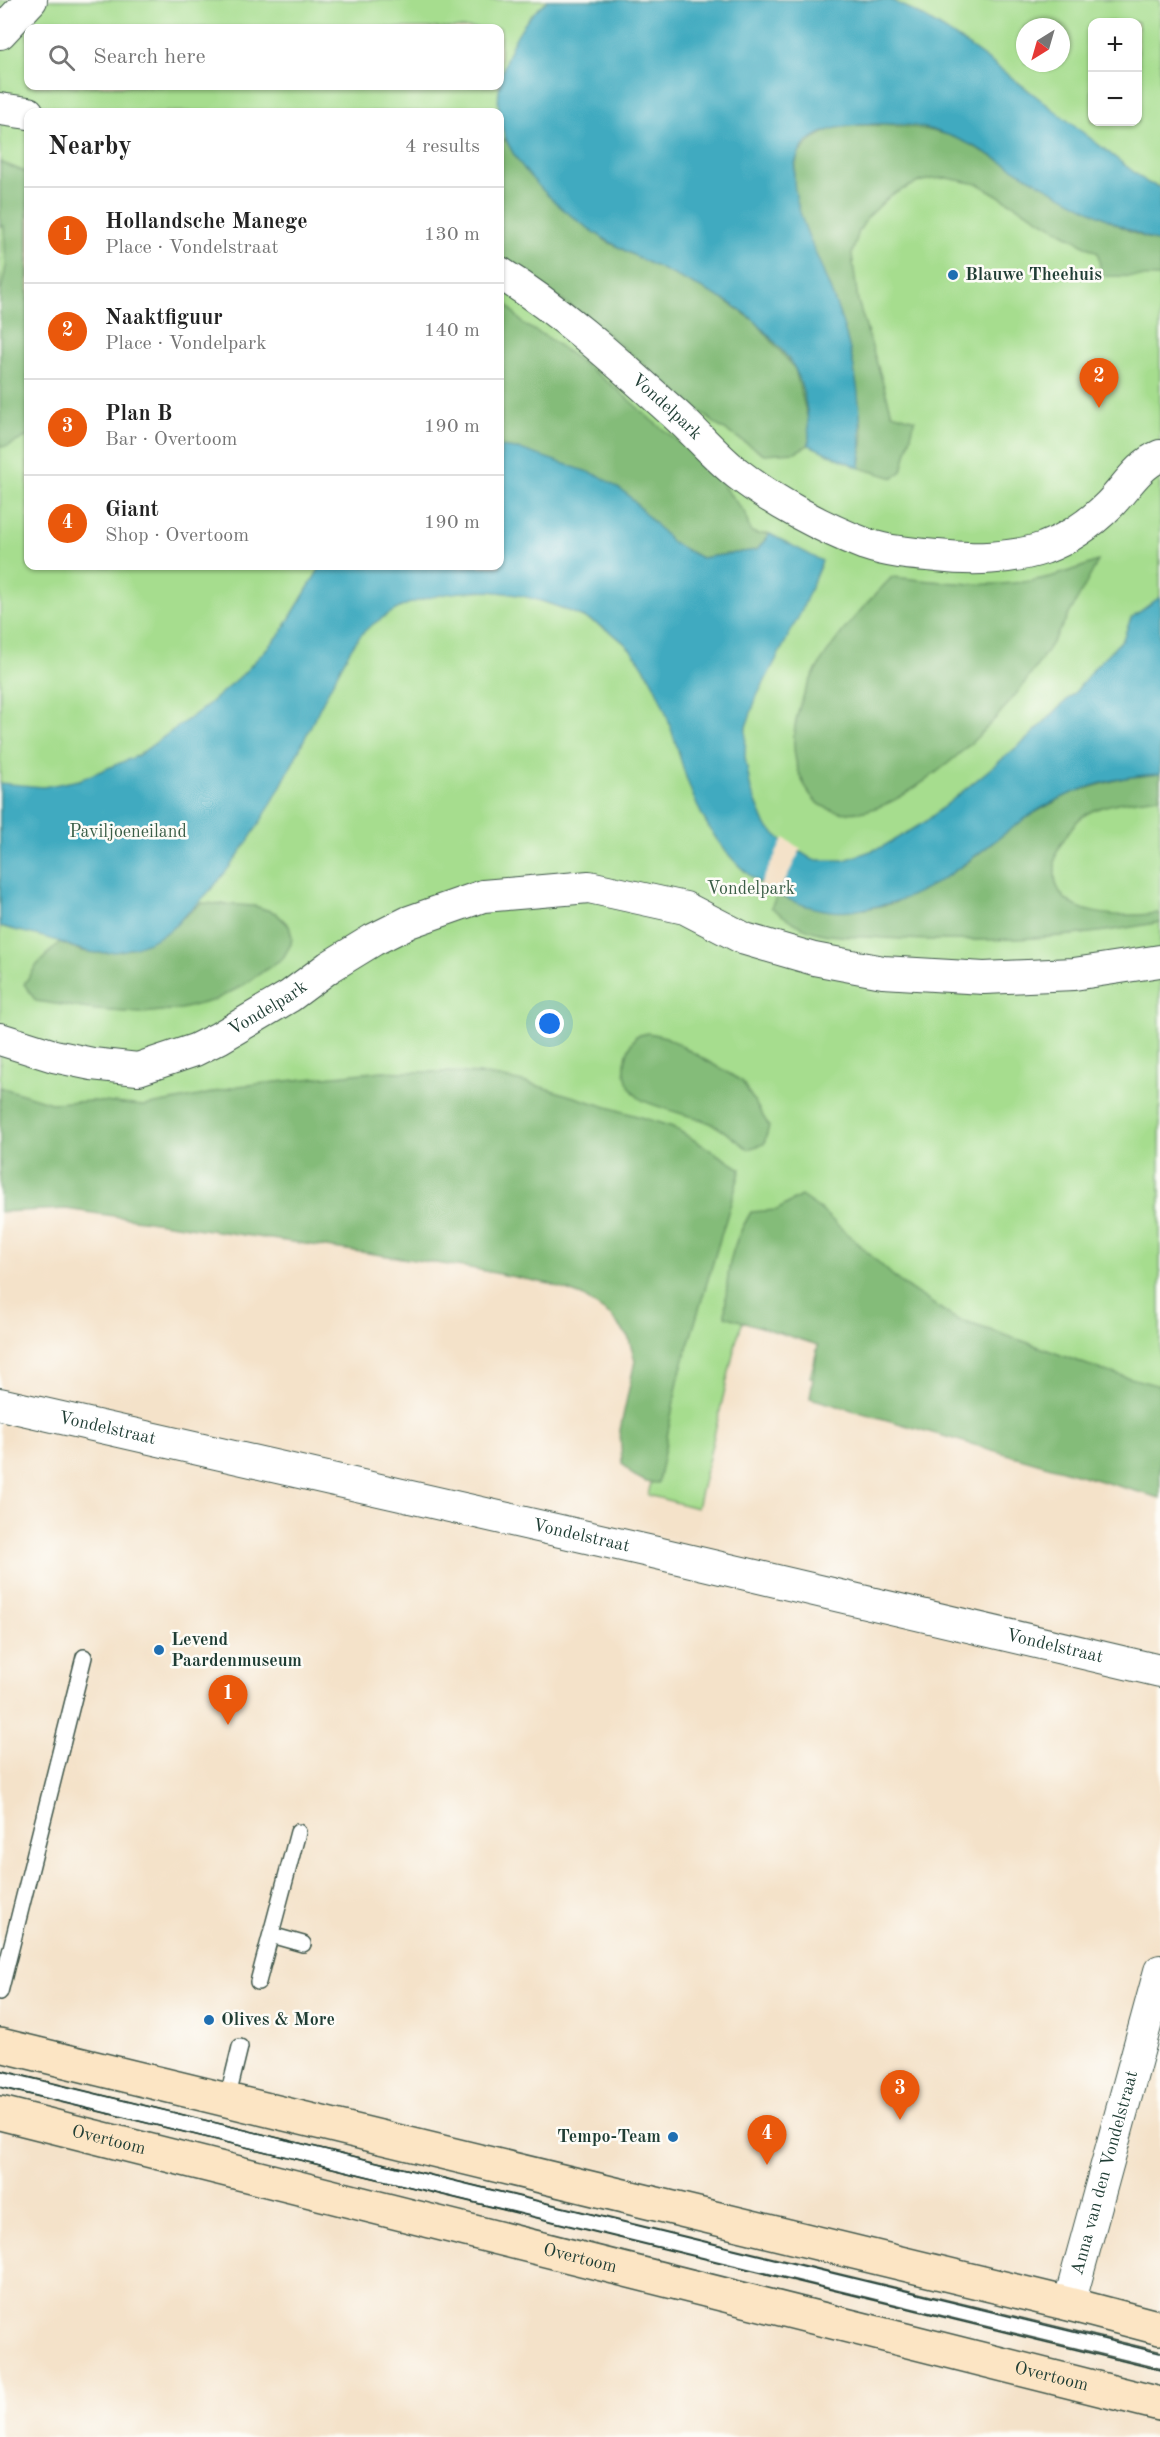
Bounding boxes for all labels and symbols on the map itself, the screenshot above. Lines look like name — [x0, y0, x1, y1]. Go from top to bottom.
north arrow — [1016, 18, 1070, 72]
place label: Blauwe Theehuis — [965, 266, 1102, 284]
marker: Blauwe Theehuis — [946, 268, 960, 282]
pin: 2 — [1080, 358, 1118, 408]
street label: Vondelpark — [628, 370, 705, 444]
park label: Paviljoeneiland — [69, 823, 187, 841]
park label: Vondelpark — [707, 880, 795, 898]
street label: Vondelpark — [226, 977, 311, 1039]
your location — [535, 1009, 564, 1038]
street label: Vondelstraat — [57, 1409, 158, 1448]
street label: Vondelstraat — [531, 1516, 632, 1556]
street label: Vondelstraat — [1004, 1626, 1105, 1666]
place label: Levend Paardenmuseum — [171, 1631, 302, 1670]
marker: Levend Paardenmuseum — [152, 1643, 166, 1657]
pin: 1 — [208, 1676, 248, 1725]
place label: Olives & More — [221, 2011, 335, 2029]
marker: Olives & More — [202, 2013, 216, 2027]
street label: Anna van den Vondelstraat — [1068, 2068, 1141, 2277]
pin: 3 — [880, 2070, 920, 2120]
pin: 4 — [748, 2116, 786, 2165]
street label: Overtoom — [70, 2122, 147, 2158]
place label: Tempo-Team — [557, 2128, 661, 2146]
marker: Tempo-Team — [666, 2130, 680, 2144]
street label: Overtoom — [541, 2241, 619, 2276]
street label: Overtoom — [1013, 2359, 1090, 2395]

